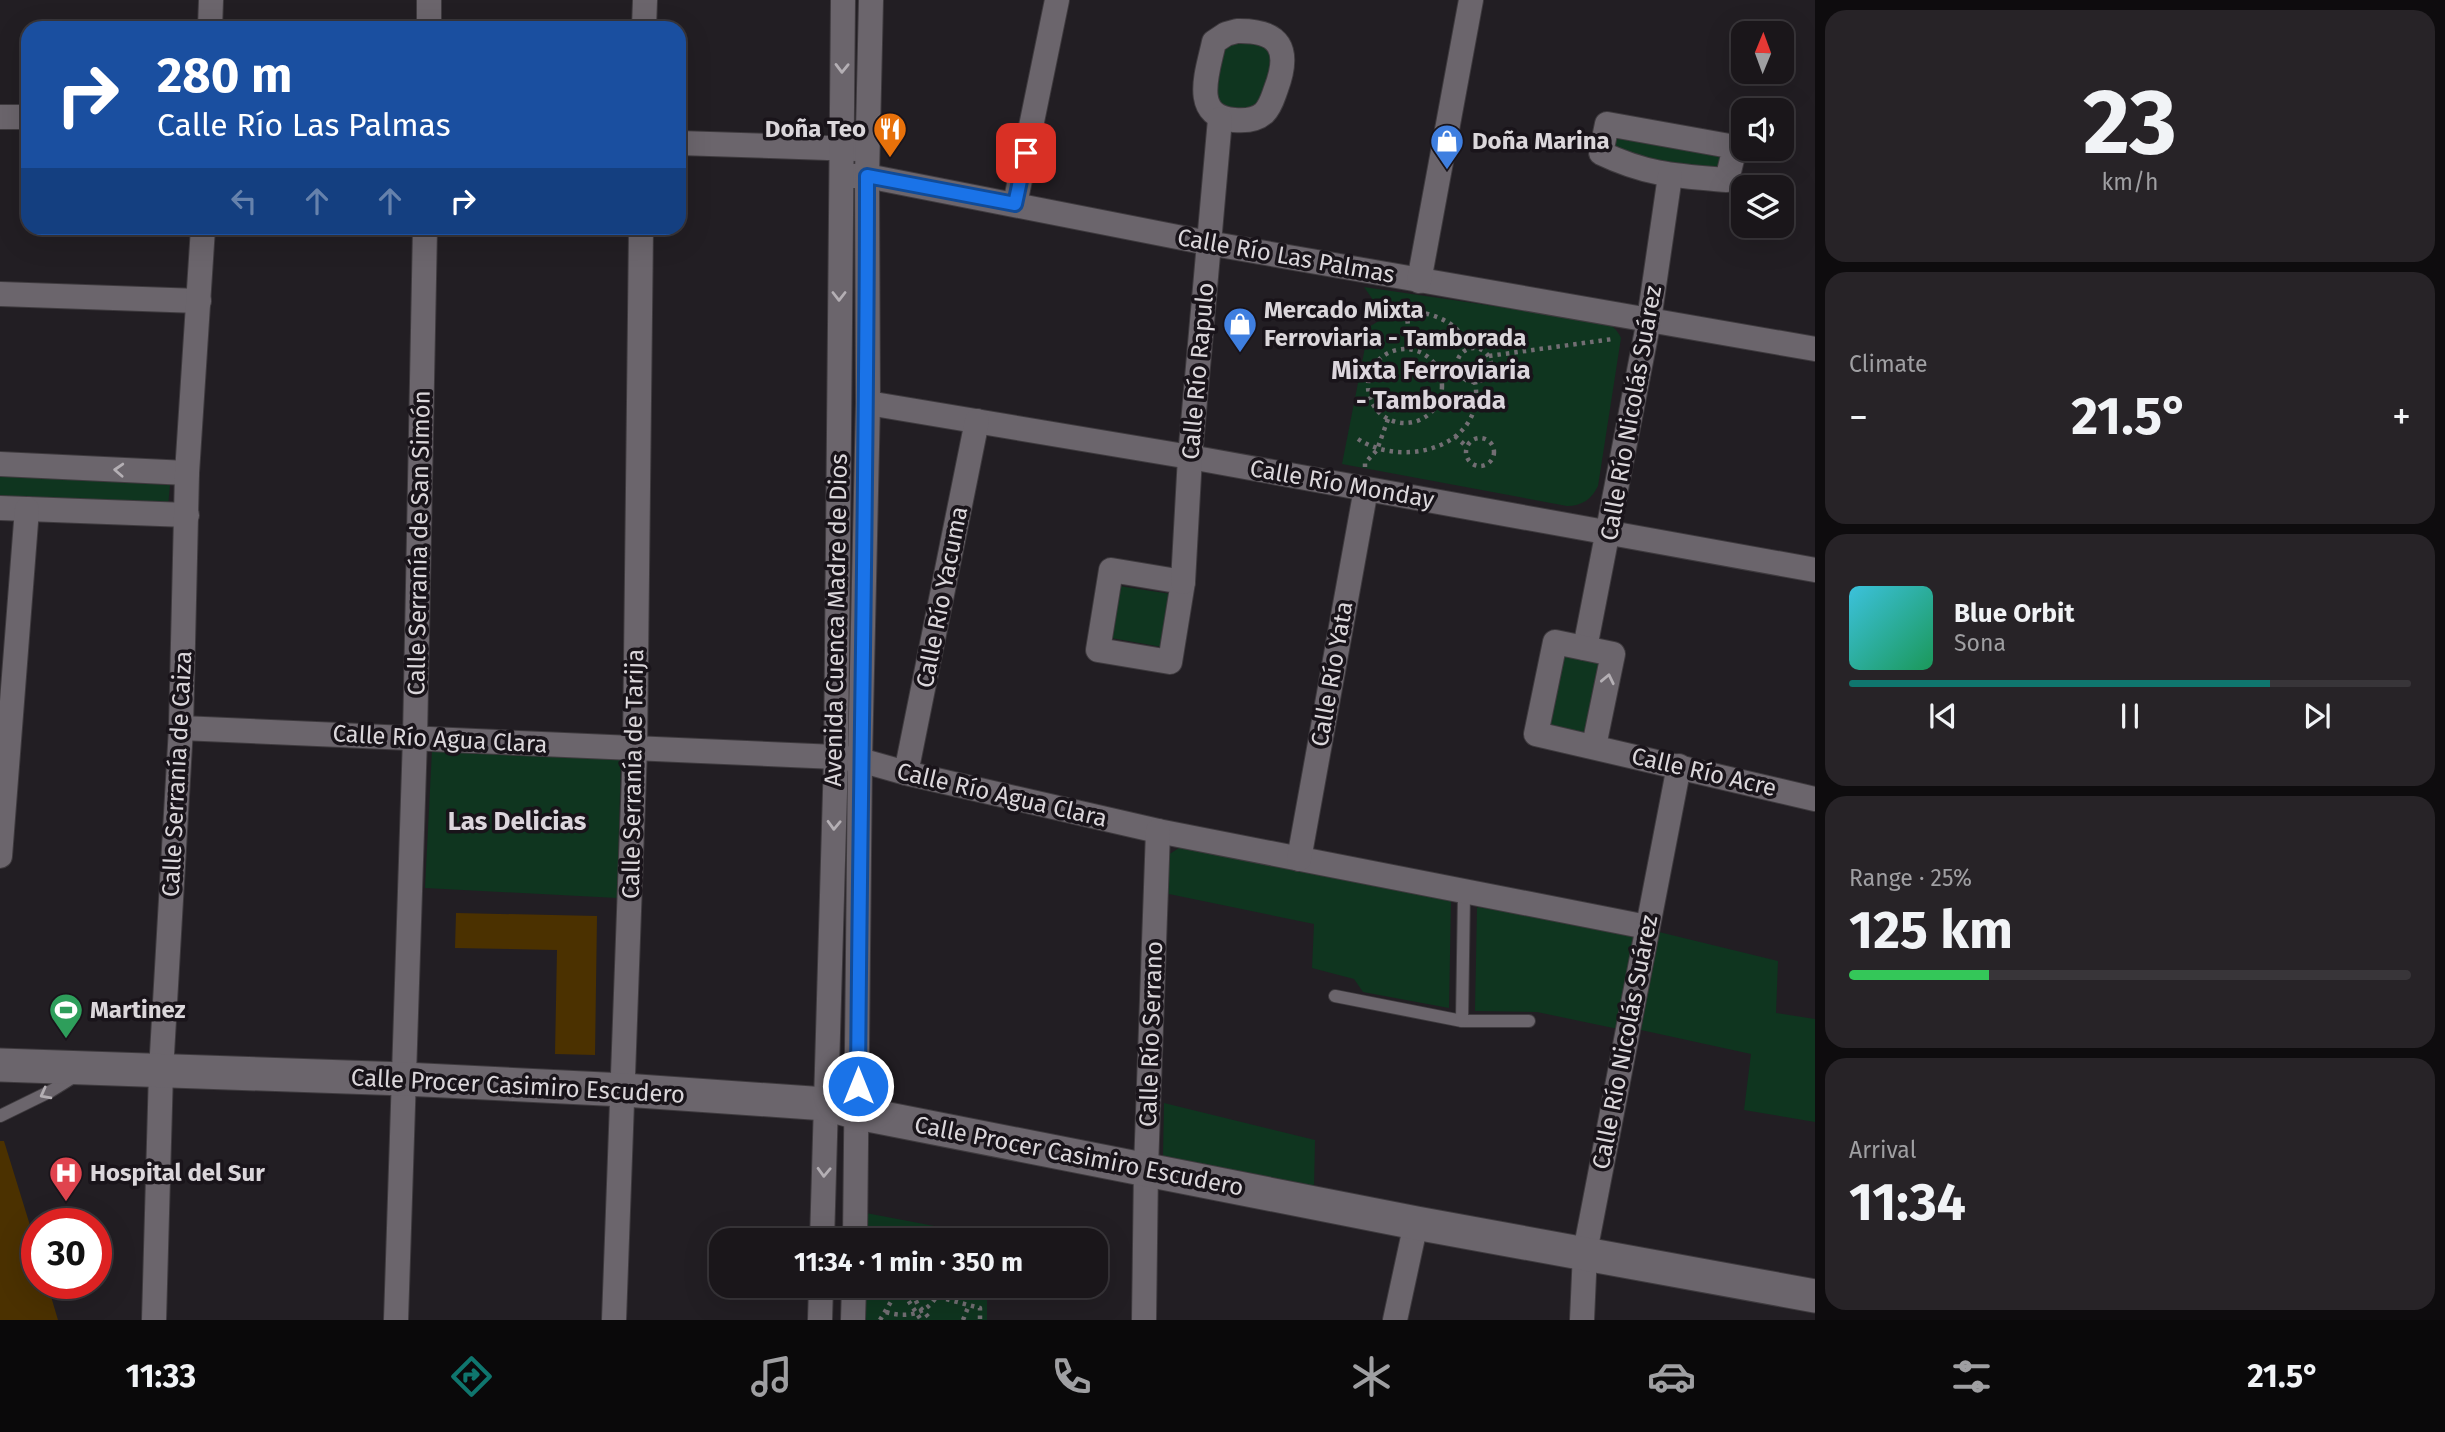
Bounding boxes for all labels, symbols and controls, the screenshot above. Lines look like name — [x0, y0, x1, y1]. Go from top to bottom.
north arrow — [1731, 21, 1794, 84]
map controls — [1731, 21, 1794, 238]
text: 280 m — [157, 46, 293, 105]
icon: right — [42, 49, 133, 140]
one-way arrow — [834, 63, 850, 74]
text: 23 — [2083, 68, 2177, 177]
button: sound — [1731, 98, 1794, 161]
text: Calle Río Las Palmas — [157, 106, 451, 144]
restaurant icon: Doña Teo — [871, 110, 909, 159]
place label: Doña Teo — [765, 115, 866, 143]
shop icon: Doña Marina — [1428, 122, 1466, 171]
pin — [996, 123, 1056, 183]
place label: Doña Marina — [1472, 127, 1610, 155]
icon: arrive — [1007, 134, 1045, 172]
text: km/h — [2102, 168, 2158, 196]
button: layers — [1731, 175, 1794, 238]
icon: left — [225, 182, 263, 220]
icon: ahead — [298, 182, 336, 220]
icon: ahead — [371, 182, 409, 220]
icon: right — [444, 182, 482, 220]
street label: Calle Río Las Palmas — [1175, 223, 1397, 289]
street label: Calle Río Rapulo — [1176, 281, 1220, 461]
street label: Calle Río Nicolás Suárez — [1595, 283, 1667, 543]
one-way arrow — [831, 291, 847, 301]
place label: Mercado Mixta Ferroviaria - Tamborada — [1264, 296, 1526, 352]
shop icon: Mercado Mixta Ferroviaria - Tamborada — [1221, 305, 1259, 354]
text: Climate — [1849, 350, 1928, 378]
district label: Mixta Ferroviaria - Tamborada — [1331, 355, 1531, 416]
text: 21.5° — [2071, 385, 2189, 448]
street label: Calle Serranía de San Simón — [402, 390, 436, 696]
text: − — [1849, 394, 1868, 440]
text: + — [2392, 394, 2411, 440]
street label: Avenida Cuenca Madre de Dios — [819, 453, 853, 787]
street label: Calle Río Monday — [1248, 454, 1437, 514]
one-way arrow — [113, 463, 124, 478]
street label: Calle Río Yacuma — [911, 504, 973, 690]
text: Blue Orbit — [1954, 598, 2074, 629]
street label: Calle Río Yata — [1305, 599, 1359, 749]
text: Sona — [1954, 629, 2006, 657]
street label: Calle Serranía de Tarija — [617, 649, 649, 899]
street label: Calle Serranía de Caiza — [157, 650, 197, 898]
one-way arrow — [1599, 673, 1614, 685]
icon: previous — [1924, 697, 1962, 735]
icon: pause — [2111, 697, 2149, 735]
icon: next — [2298, 697, 2336, 735]
street label: Calle Río Agua Clara — [332, 719, 548, 759]
street label: Calle Río Acre — [1629, 742, 1779, 802]
street label: Calle Río Agua Clara — [894, 757, 1110, 833]
district label: Las Delicias — [448, 806, 587, 837]
one-way arrow — [826, 820, 842, 831]
text: Range · 25% — [1849, 864, 1972, 892]
text: 125 km — [1849, 899, 2013, 962]
street label: Calle Río Nicolás Suárez — [1587, 912, 1663, 1172]
street label: Calle Río Serrano — [1134, 941, 1168, 1127]
sports icon: Martinez — [47, 991, 85, 1040]
place label: Martinez — [90, 996, 186, 1024]
position arrow — [821, 1049, 895, 1123]
street label: Calle Procer Casimiro Escudero — [350, 1063, 686, 1109]
one-way arrow — [39, 1086, 52, 1099]
street label: Calle Procer Casimiro Escudero — [912, 1110, 1246, 1202]
text: Arrival — [1849, 1136, 1916, 1164]
hospital icon: Hospital del Sur — [47, 1154, 85, 1203]
place label: Hospital del Sur — [90, 1159, 265, 1187]
one-way arrow — [816, 1168, 832, 1178]
text: 11:34 — [1849, 1171, 1966, 1234]
speed limit sign: 30 — [21, 1208, 112, 1299]
text: 11:34 · 1 min · 350 m — [794, 1247, 1023, 1278]
icon: directions — [447, 1352, 496, 1401]
icon: music — [747, 1352, 796, 1401]
icon: phone — [1047, 1352, 1096, 1401]
icon: climate — [1347, 1352, 1396, 1401]
icon: car — [1647, 1352, 1696, 1401]
icon: filters — [1947, 1352, 1996, 1401]
text: 11:33 — [126, 1357, 196, 1395]
text: 21.5° — [2247, 1357, 2319, 1395]

